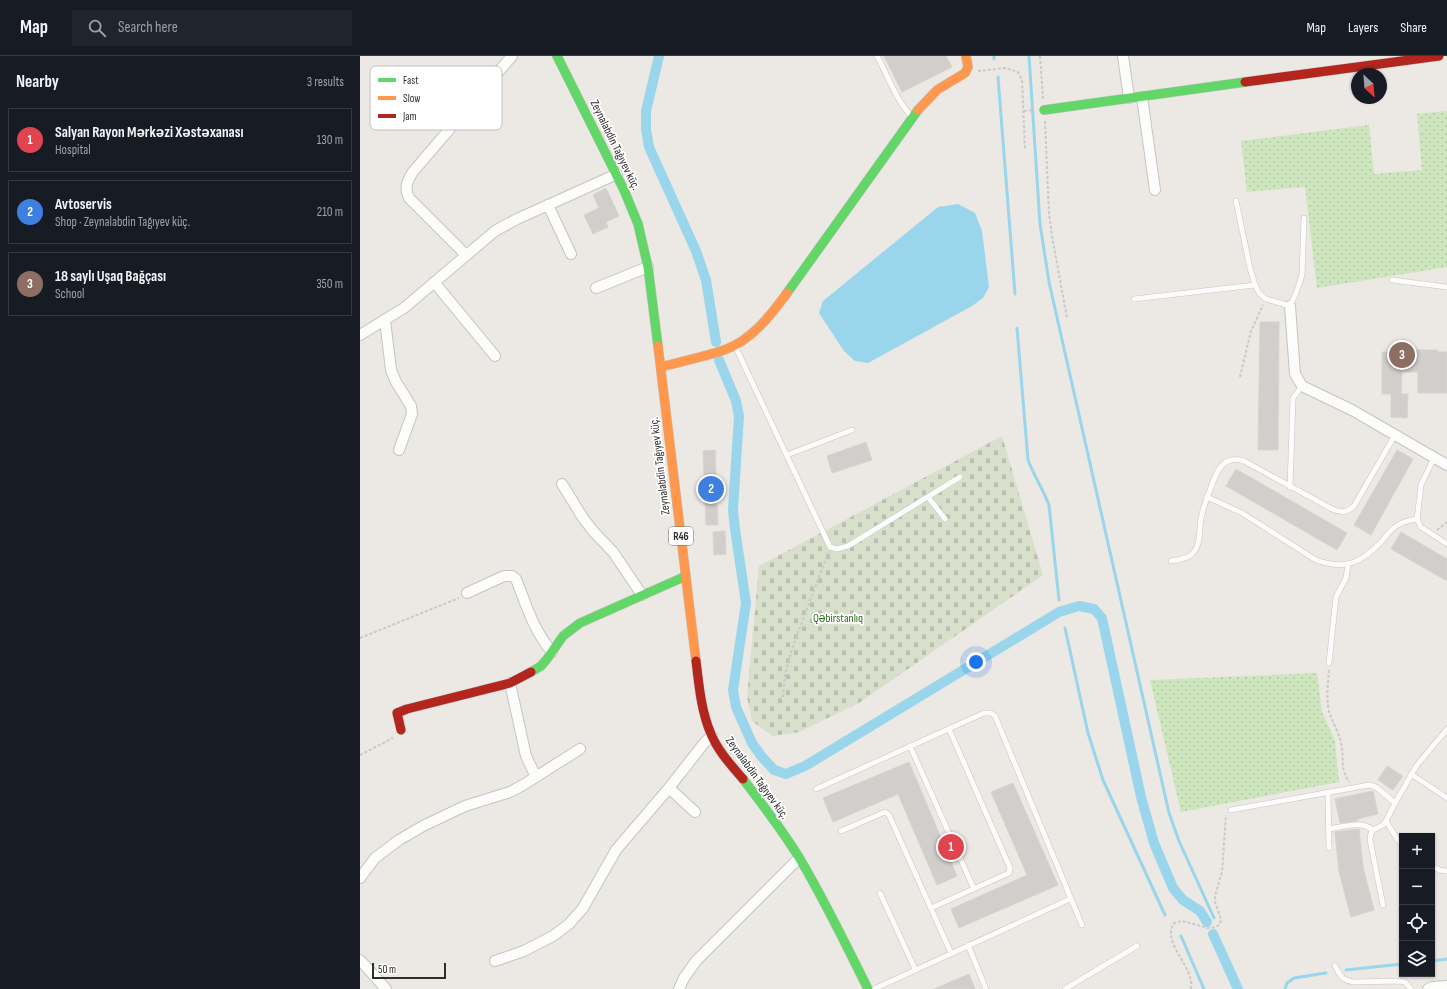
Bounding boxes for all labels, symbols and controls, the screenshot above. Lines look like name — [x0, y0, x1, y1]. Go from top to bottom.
search box — [72, 10, 352, 46]
text: Map — [20, 16, 48, 39]
icon: search — [86, 17, 108, 39]
text: Search here — [118, 18, 178, 37]
text: Map — [1306, 19, 1326, 36]
text: Layers — [1348, 19, 1378, 36]
text: Share — [1400, 19, 1427, 36]
legend — [370, 66, 502, 130]
north arrow — [1351, 68, 1387, 104]
text: Nearby — [16, 72, 59, 92]
text: 3 results — [307, 74, 344, 90]
text: Fast — [403, 74, 419, 87]
text: Slow — [403, 92, 420, 105]
street label: Zeynalabdin Tağıyev küç. — [587, 97, 643, 193]
text: Jam — [402, 110, 417, 123]
text: Salyan Rayon Mərkəzi Xəstəxanası — [55, 123, 244, 142]
text: 1 — [27, 132, 33, 148]
text: 130 m — [317, 132, 343, 148]
text: Hospital — [55, 142, 91, 158]
text: Avtoservis — [55, 195, 112, 214]
text: 2 — [27, 204, 33, 220]
text: 210 m — [317, 204, 343, 220]
text: Shop · Zeynalabdin Tağıyev küç. — [55, 214, 190, 230]
text: 18 saylı Uşaq Bağçası — [55, 267, 166, 286]
text: 3 — [27, 276, 33, 292]
text: 350 m — [316, 276, 343, 292]
text: School — [55, 286, 85, 302]
pin: 3 — [1389, 340, 1415, 370]
street label: Zeynalabdin Tağıyev küç. — [647, 416, 673, 516]
pin: 2 — [698, 474, 724, 504]
road number: R46 — [669, 527, 693, 545]
park label: Qəbirstanlıq — [813, 611, 863, 626]
your location — [966, 652, 986, 672]
street label: Zeynalabdin Tağıyev küç. — [722, 734, 792, 822]
pin: 1 — [938, 832, 964, 862]
map controls — [1399, 833, 1435, 977]
button: + — [1399, 833, 1435, 869]
button: − — [1399, 869, 1435, 905]
button: locate — [1399, 905, 1435, 941]
button: layers — [1399, 941, 1435, 977]
scale bar — [372, 961, 446, 980]
text: 50 m — [378, 963, 396, 976]

